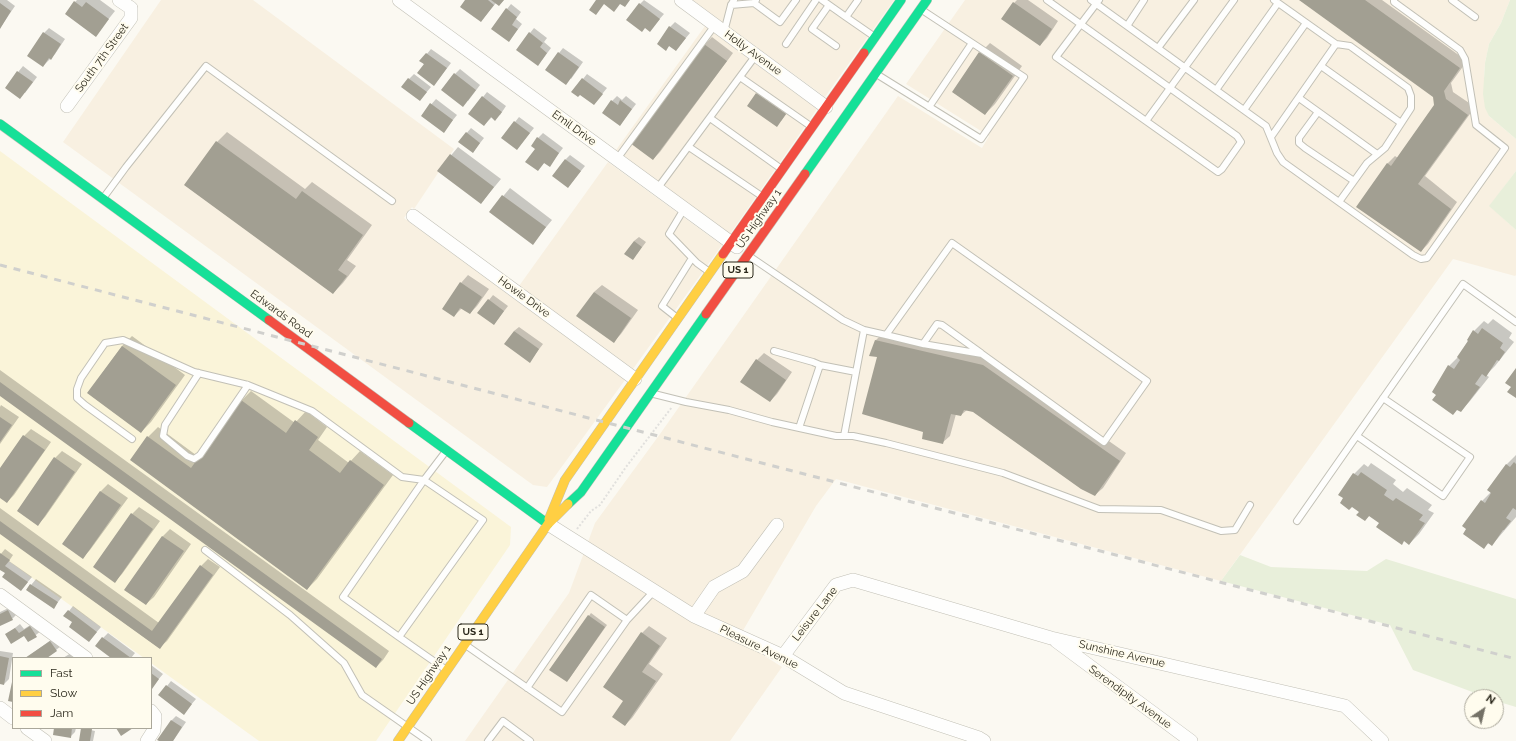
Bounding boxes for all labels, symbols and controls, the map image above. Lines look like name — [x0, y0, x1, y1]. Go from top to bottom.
street label: South 7th Street — [73, 21, 131, 95]
street label: Holly Avenue — [722, 28, 784, 78]
street label: Emil Drive — [549, 108, 599, 148]
street label: US Highway 1 — [734, 187, 784, 251]
road number: US 1 — [723, 262, 753, 278]
street label: Howie Drive — [495, 274, 553, 320]
street label: Edwards Road — [248, 287, 314, 341]
street label: Leisure Lane — [790, 584, 840, 644]
street label: Pleasure Avenue — [718, 622, 800, 672]
road number: US 1 — [458, 624, 488, 640]
street label: Sunshine Avenue — [1078, 638, 1166, 670]
street label: US Highway 1 — [404, 643, 454, 707]
legend — [12, 657, 152, 729]
street label: Serendipity Avenue — [1086, 663, 1174, 731]
text: Fast — [50, 666, 73, 680]
text: Slow — [50, 686, 77, 700]
north arrow — [1464, 689, 1504, 729]
text: N — [1483, 692, 1498, 707]
text: Jam — [50, 706, 73, 720]

